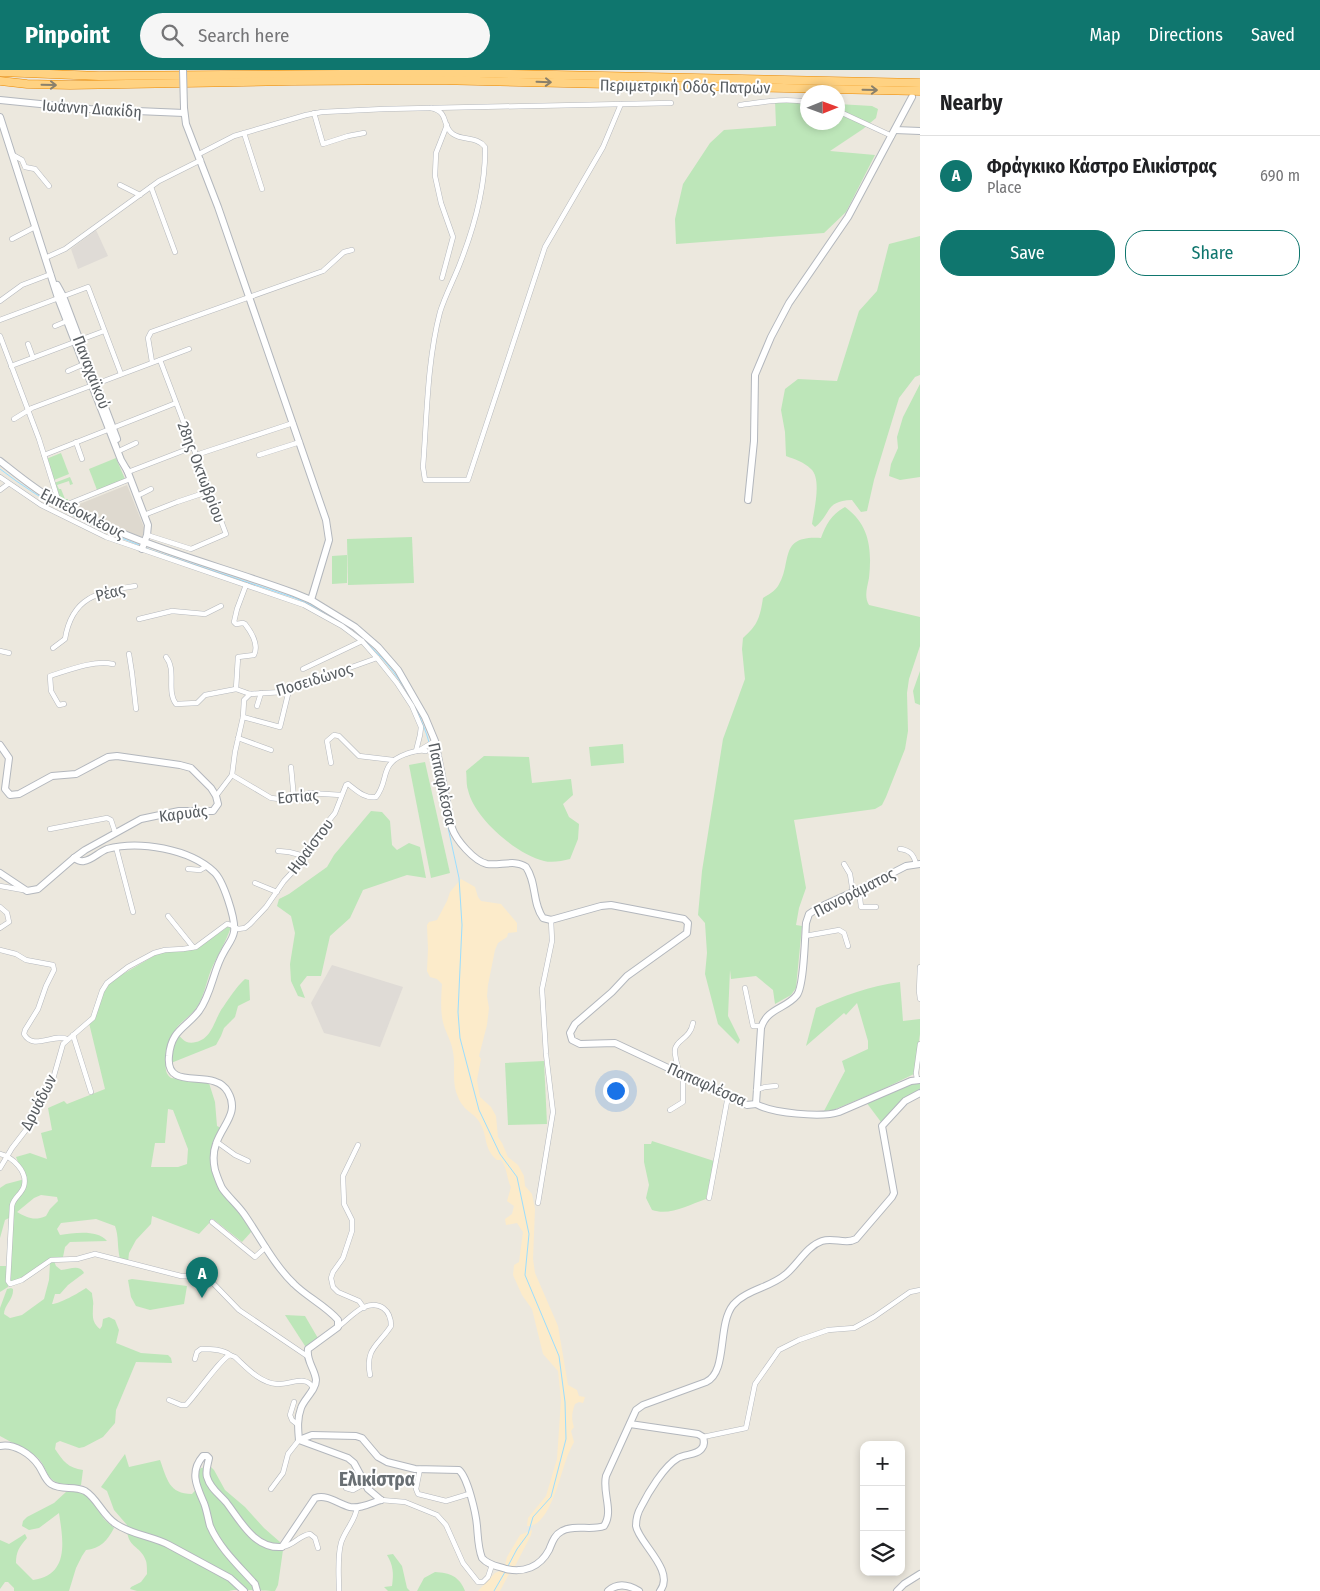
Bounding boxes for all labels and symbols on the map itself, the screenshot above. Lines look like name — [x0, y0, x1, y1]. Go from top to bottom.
street label: Περιμετρική Οδός Πατρών — [600, 76, 770, 97]
one-way arrow — [535, 78, 551, 87]
one-way arrow — [40, 80, 56, 90]
north arrow — [800, 85, 845, 130]
one-way arrow — [862, 85, 878, 95]
street label: Ιωάννη Διακίδη — [42, 96, 142, 121]
street label: Παναχαϊκού — [69, 333, 114, 411]
street label: 28ης Οκτωβρίου — [174, 419, 230, 525]
street label: Εμπεδοκλέους — [38, 484, 128, 543]
street label: Ρέας — [93, 579, 127, 605]
street label: Ποσειδώνος — [274, 659, 355, 700]
street label: Παπαφλέσσα — [424, 741, 461, 827]
street label: Εστίας — [277, 786, 320, 807]
street label: Καρυάς — [158, 801, 209, 826]
street label: Ηφαίστου — [283, 815, 337, 878]
street label: Πανοράματος — [810, 864, 898, 921]
street label: Παπαφλέσσα — [664, 1059, 749, 1110]
street label: Δρυάδων — [16, 1071, 61, 1133]
your location — [603, 1078, 629, 1104]
pin: A — [186, 1257, 218, 1298]
district label: Ελικίστρα — [339, 1468, 415, 1491]

